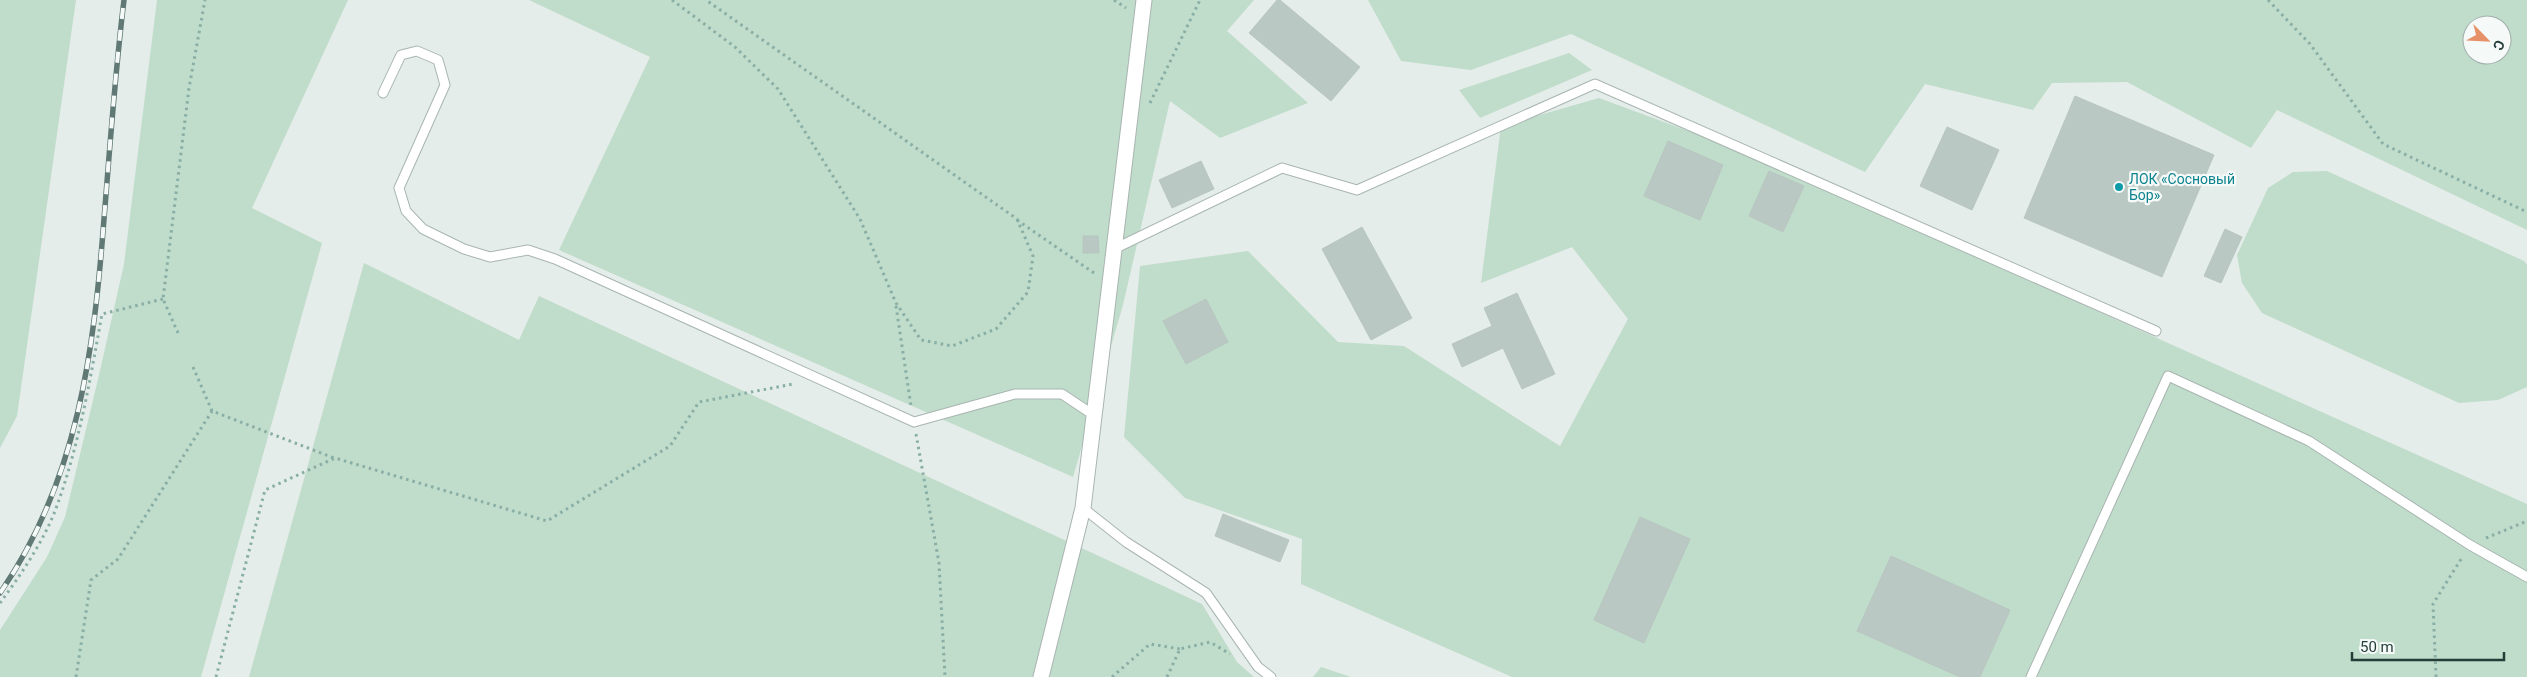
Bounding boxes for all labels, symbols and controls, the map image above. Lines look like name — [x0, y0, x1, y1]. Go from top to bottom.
north arrow — [2462, 15, 2512, 65]
text: С — [2490, 38, 2508, 53]
place label: ЛОК «Сосновый Бор» — [2129, 171, 2235, 203]
marker: ЛОК «Сосновый Бор» — [2113, 181, 2125, 193]
scale bar — [2352, 630, 2504, 662]
text: 50 m — [2360, 638, 2394, 656]

